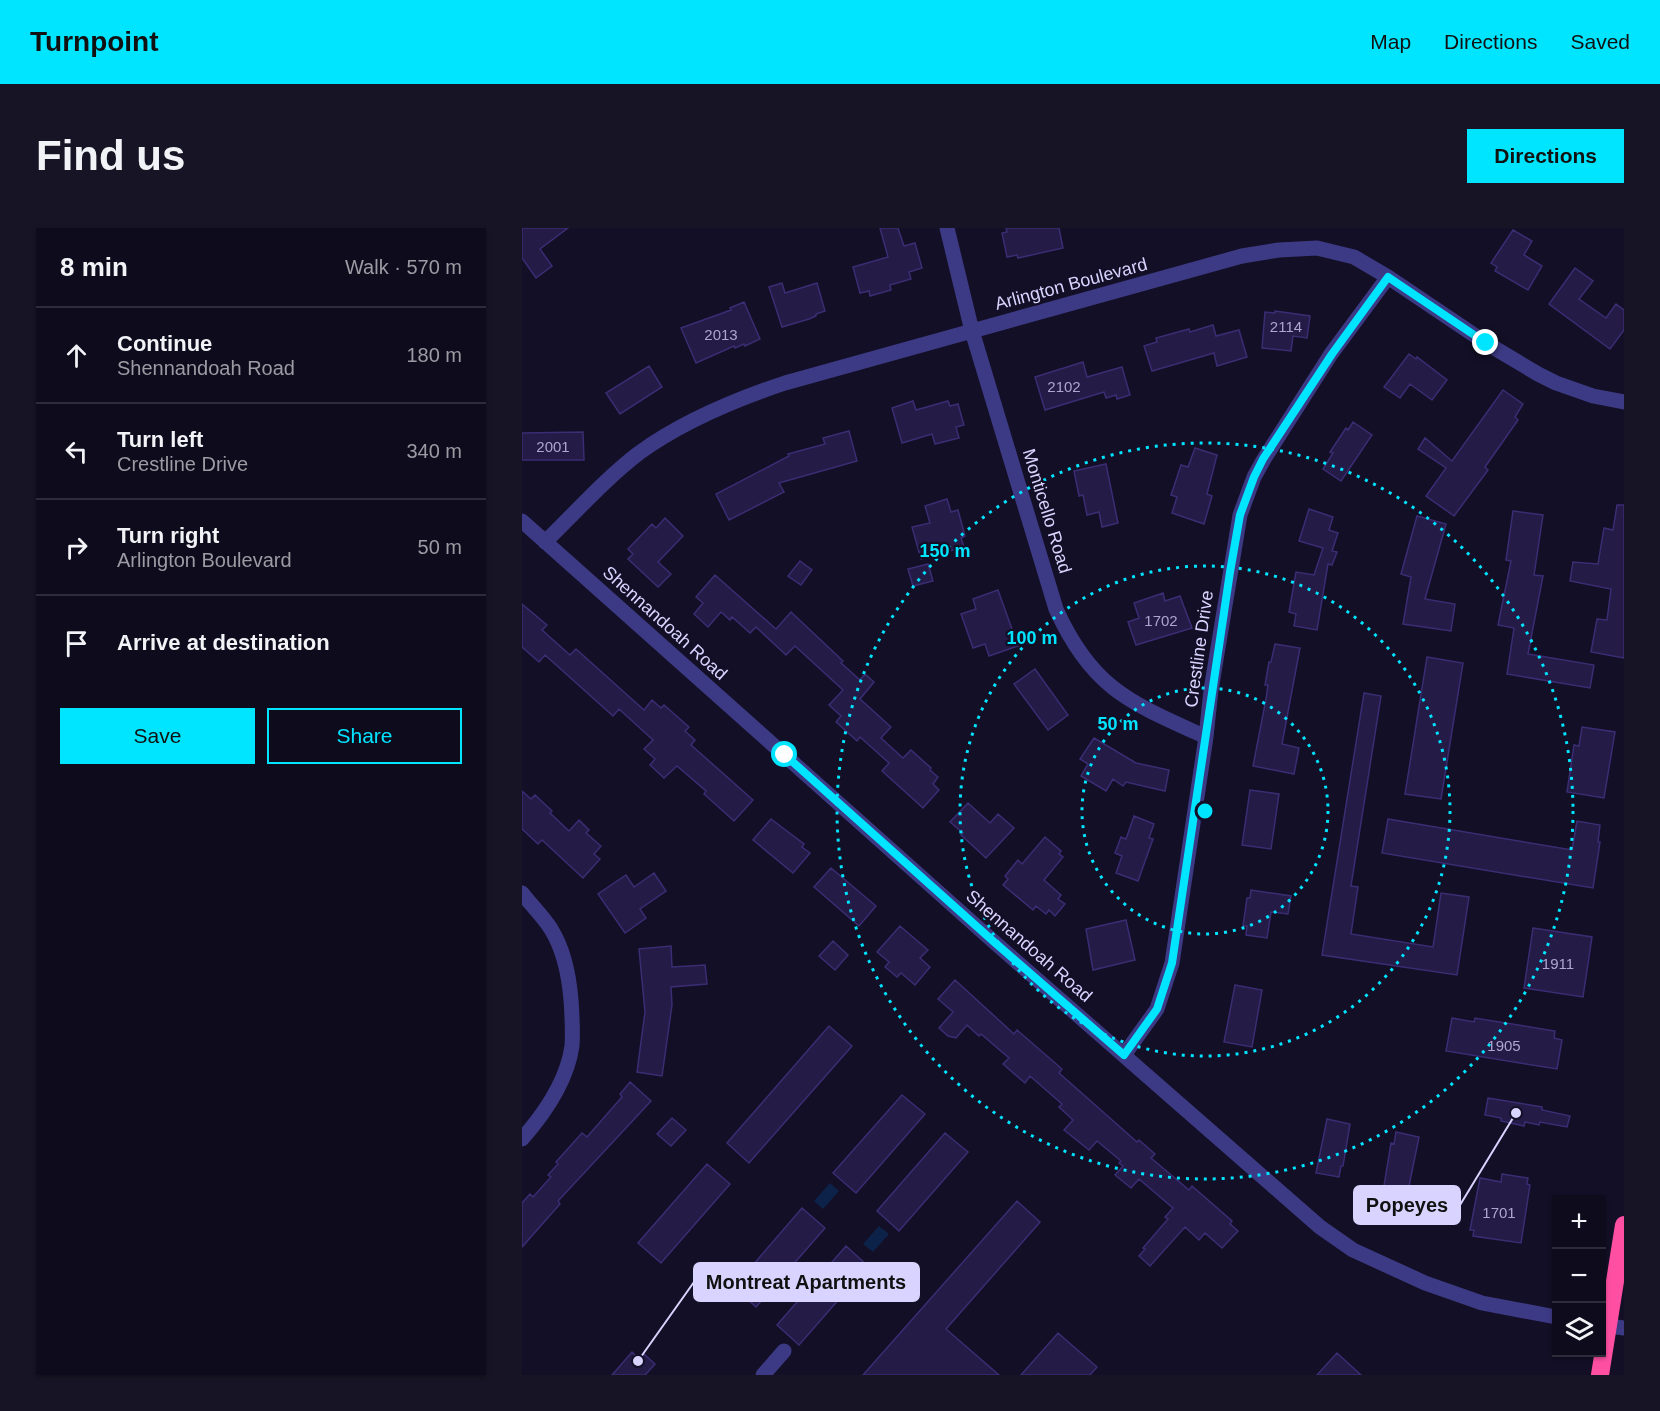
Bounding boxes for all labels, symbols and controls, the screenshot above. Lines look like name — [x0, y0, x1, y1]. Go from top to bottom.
text: Turnpoint — [30, 26, 159, 57]
text: Map — [1370, 30, 1411, 53]
text: Directions — [1444, 30, 1537, 53]
text: Saved — [1570, 30, 1630, 53]
button: Directions — [1467, 129, 1624, 183]
text: Find us — [36, 132, 185, 179]
text: 8 min — [60, 252, 128, 282]
street label: Arlington Boulevard — [993, 254, 1149, 314]
text: Walk · 570 m — [345, 256, 462, 278]
house number: 2114 — [1270, 318, 1302, 335]
house number: 2013 — [704, 326, 738, 343]
route end — [1472, 329, 1498, 355]
text: Continue — [117, 331, 212, 356]
icon: ahead — [60, 339, 93, 372]
text: 180 m — [406, 344, 462, 366]
text: Shennandoah Road — [117, 357, 295, 379]
house number: 2102 — [1047, 378, 1081, 395]
text: Turn left — [117, 427, 203, 452]
icon: left — [60, 435, 93, 468]
house number: 2001 — [536, 438, 570, 455]
text: 340 m — [406, 440, 462, 462]
street label: Monticello Road — [1019, 446, 1075, 576]
text: Crestline Drive — [117, 453, 248, 475]
text: Turn right — [117, 523, 219, 548]
icon: right — [60, 531, 93, 564]
text: 50 m — [418, 536, 462, 558]
text: 150 m — [919, 541, 971, 561]
text: Arlington Boulevard — [117, 549, 292, 571]
street label: Shennandoah Road — [599, 562, 731, 684]
street label: Crestline Drive — [1181, 589, 1217, 709]
house number: 1702 — [1144, 612, 1178, 629]
icon: arrive — [60, 627, 93, 660]
text: 100 m — [1006, 628, 1058, 648]
text: Arrive at destination — [117, 630, 330, 655]
button: Save — [60, 708, 255, 764]
button: Share — [267, 708, 462, 764]
text: 50 m — [1097, 714, 1139, 734]
route start — [771, 741, 797, 767]
centre of rings — [1195, 801, 1215, 821]
street label: Shennandoah Road — [962, 886, 1096, 1006]
house number: 1911 — [1542, 955, 1574, 972]
house number: 1905 — [1487, 1037, 1521, 1054]
callout: Popeyes — [1354, 1186, 1460, 1224]
text: Popeyes — [1366, 1194, 1448, 1216]
map controls — [1552, 1195, 1606, 1357]
button: + — [1552, 1195, 1606, 1249]
house number: 1701 — [1482, 1204, 1516, 1221]
button: − — [1552, 1249, 1606, 1303]
callout: Montreat Apartments — [694, 1263, 919, 1301]
text: Montreat Apartments — [706, 1271, 906, 1293]
button: layers — [1552, 1303, 1606, 1357]

